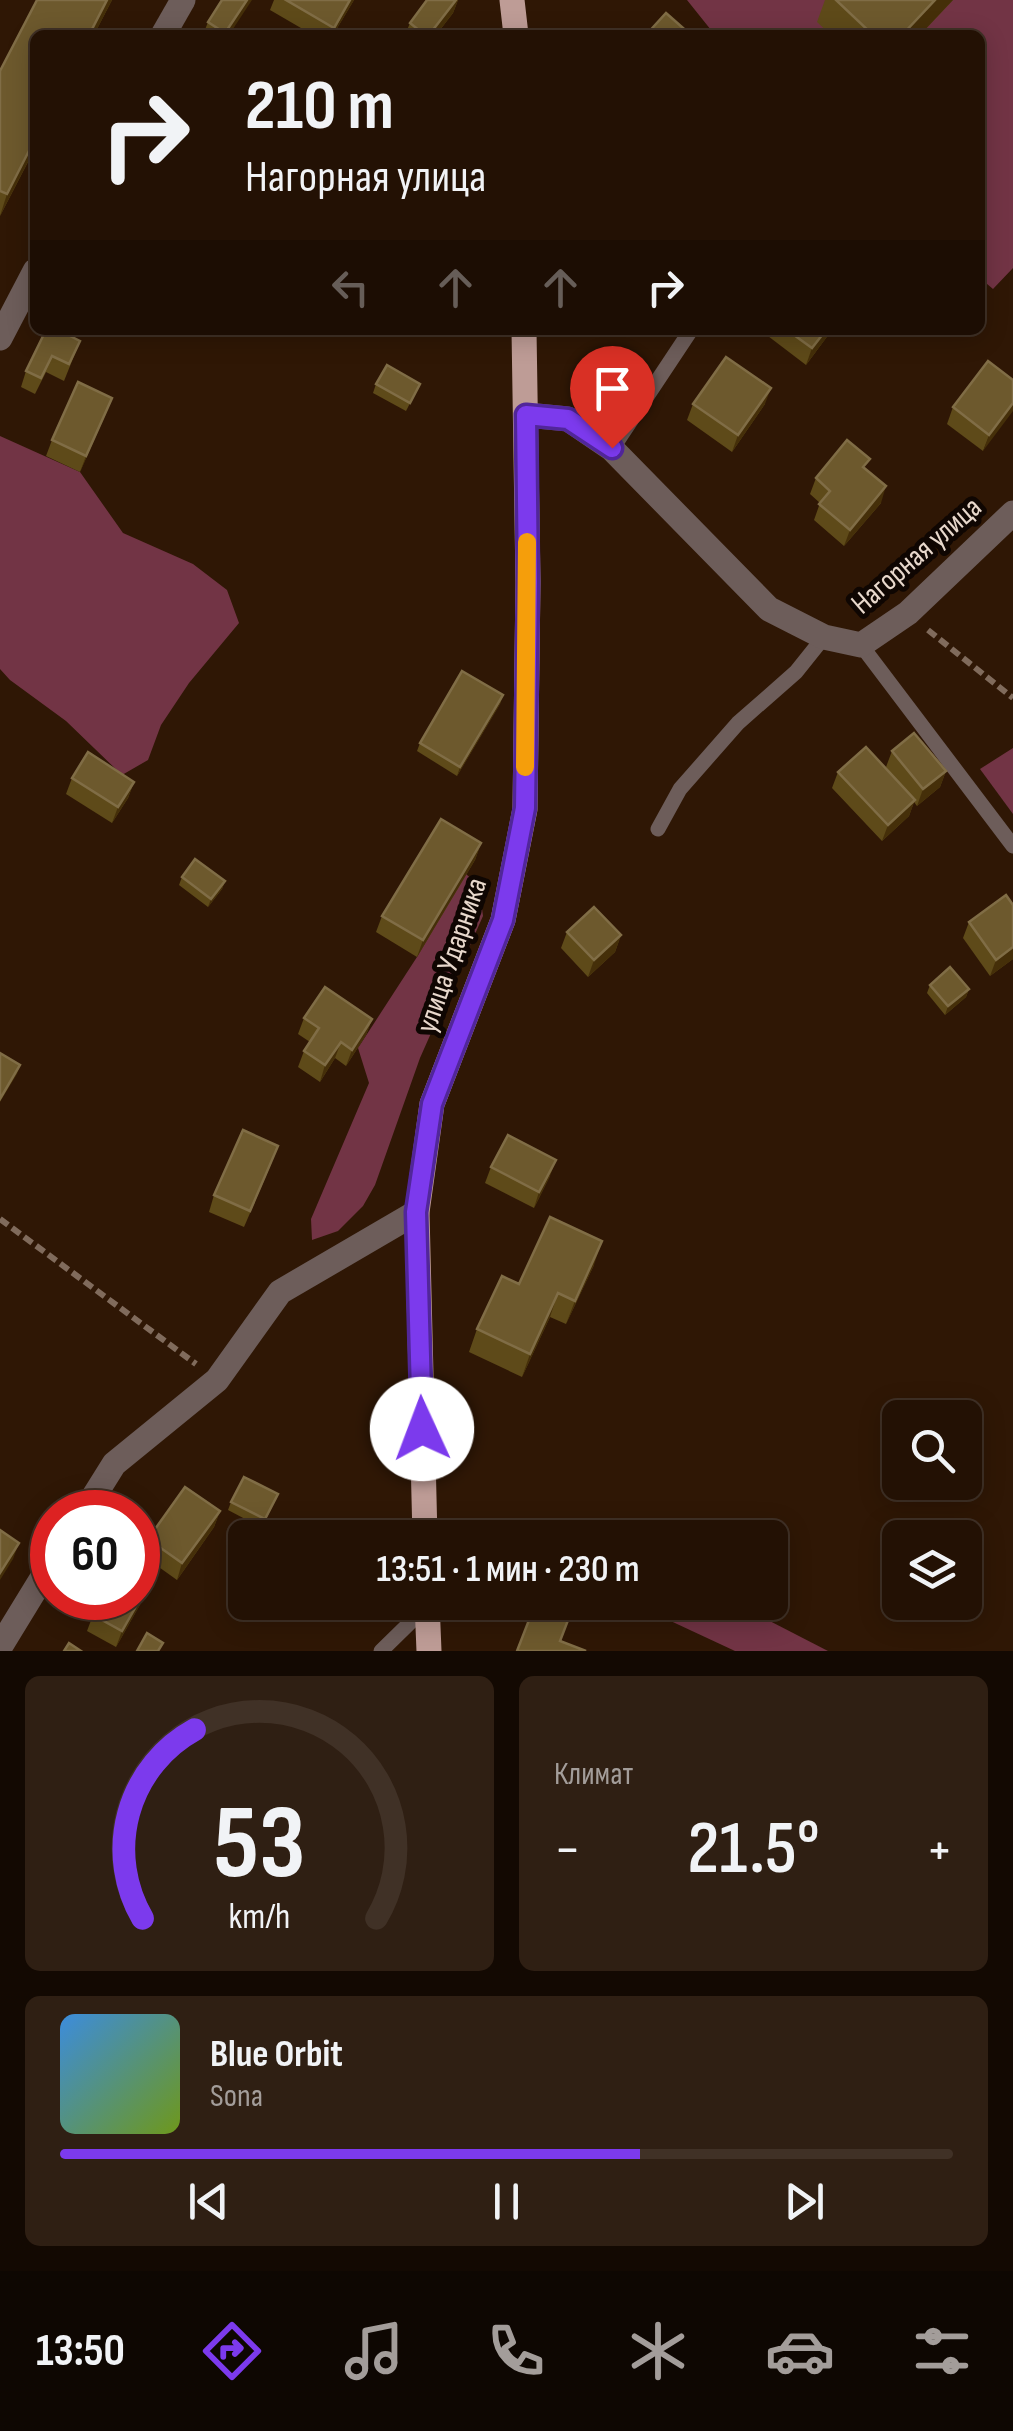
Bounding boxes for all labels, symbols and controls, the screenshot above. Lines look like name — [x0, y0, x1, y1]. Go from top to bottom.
text: 210 m — [245, 65, 394, 149]
icon: right — [80, 70, 210, 200]
text: Нагорная улица — [245, 150, 486, 205]
icon: left — [323, 260, 378, 315]
icon: ahead — [428, 260, 483, 315]
icon: ahead — [533, 260, 588, 315]
icon: right — [638, 260, 693, 315]
pin — [570, 346, 655, 449]
icon: arrive — [585, 361, 640, 416]
street label: Нагорная улица — [844, 489, 989, 622]
street label: улица Ударника — [409, 873, 495, 1037]
position arrow — [370, 1377, 474, 1481]
map controls — [882, 1400, 982, 1620]
button: search — [882, 1400, 982, 1500]
speed limit sign: 60 — [30, 1490, 160, 1620]
button: layers — [882, 1520, 982, 1620]
text: 13:51 · 1 мин · 230 m — [377, 1547, 639, 1592]
text: Климат — [554, 1755, 633, 1794]
text: 53 — [213, 1782, 306, 1907]
text: 21.5° — [687, 1804, 820, 1895]
text: − — [554, 1817, 581, 1884]
text: + — [926, 1817, 953, 1884]
text: km/h — [229, 1896, 290, 1939]
text: Blue Orbit — [210, 2032, 343, 2077]
text: Sona — [210, 2077, 263, 2116]
icon: previous — [181, 2174, 236, 2229]
icon: pause — [479, 2174, 534, 2229]
icon: next — [777, 2174, 832, 2229]
icon: directions — [197, 2316, 267, 2386]
icon: music — [339, 2316, 409, 2386]
icon: phone — [481, 2316, 551, 2386]
icon: climate — [623, 2316, 693, 2386]
icon: car — [765, 2316, 835, 2386]
icon: filters — [907, 2316, 977, 2386]
text: 13:50 — [36, 2324, 125, 2379]

